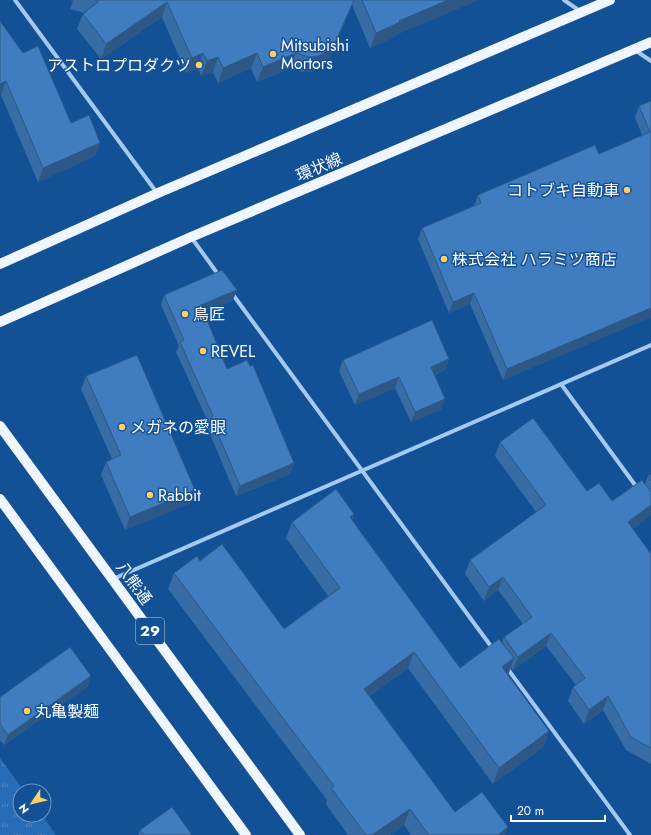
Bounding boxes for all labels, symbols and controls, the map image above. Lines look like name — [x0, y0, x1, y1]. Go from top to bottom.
place label: Mitsubishi Mortors — [281, 34, 349, 75]
marker: Mitsubishi Mortors — [268, 49, 278, 59]
place label: アストロプロダクツ — [47, 54, 191, 77]
marker: アストロプロダクツ — [194, 60, 204, 70]
street label: 環状線 — [292, 147, 346, 187]
place label: コトブキ自動車 — [507, 179, 619, 202]
marker: コトブキ自動車 — [622, 185, 632, 195]
place label: 株式会社 ハラミツ商店 — [452, 248, 617, 271]
marker: 株式会社 ハラミツ商店 — [439, 254, 449, 264]
place label: 鳥匠 — [193, 303, 225, 326]
marker: 鳥匠 — [180, 309, 190, 319]
place label: REVEL — [211, 340, 256, 363]
marker: REVEL — [198, 346, 208, 356]
place label: メガネの愛眼 — [130, 416, 226, 439]
marker: メガネの愛眼 — [117, 422, 127, 432]
place label: Rabbit — [158, 484, 201, 507]
marker: Rabbit — [145, 490, 155, 500]
street label: 八熊通 — [111, 557, 157, 609]
road number: 29 — [136, 618, 164, 644]
place label: 丸亀製麺 — [35, 700, 99, 723]
marker: 丸亀製麺 — [22, 706, 32, 716]
north arrow — [12, 783, 52, 823]
scale bar — [511, 797, 605, 823]
text: N — [15, 801, 33, 817]
text: 20 m — [517, 802, 544, 820]

